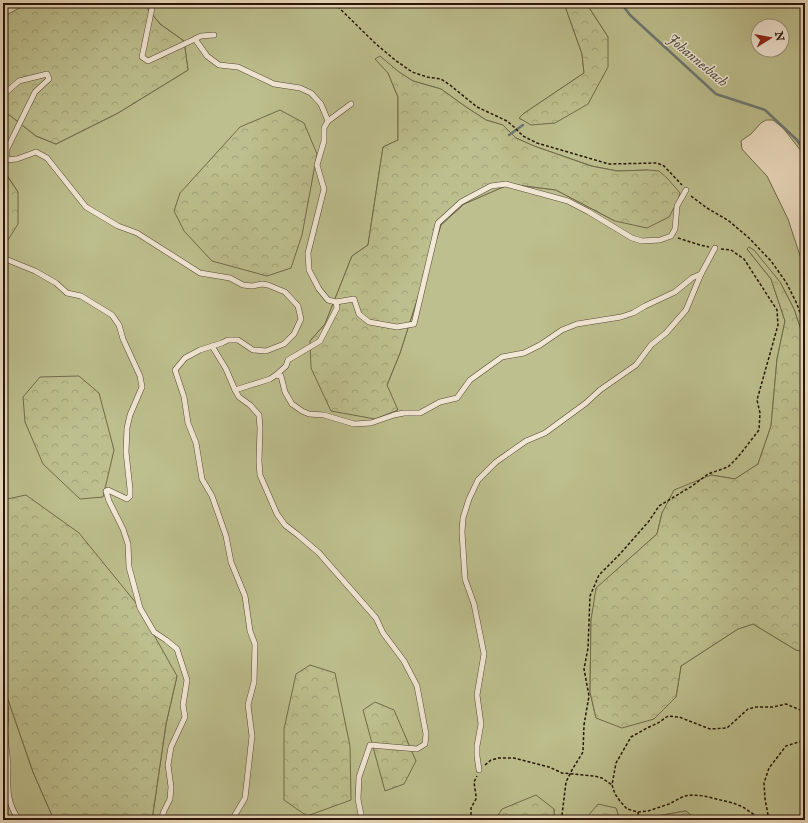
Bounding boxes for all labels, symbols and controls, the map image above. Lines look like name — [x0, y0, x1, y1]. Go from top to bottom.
north arrow — [750, 18, 790, 58]
text: N — [771, 29, 787, 43]
water label: Johannesbach — [664, 30, 732, 92]

